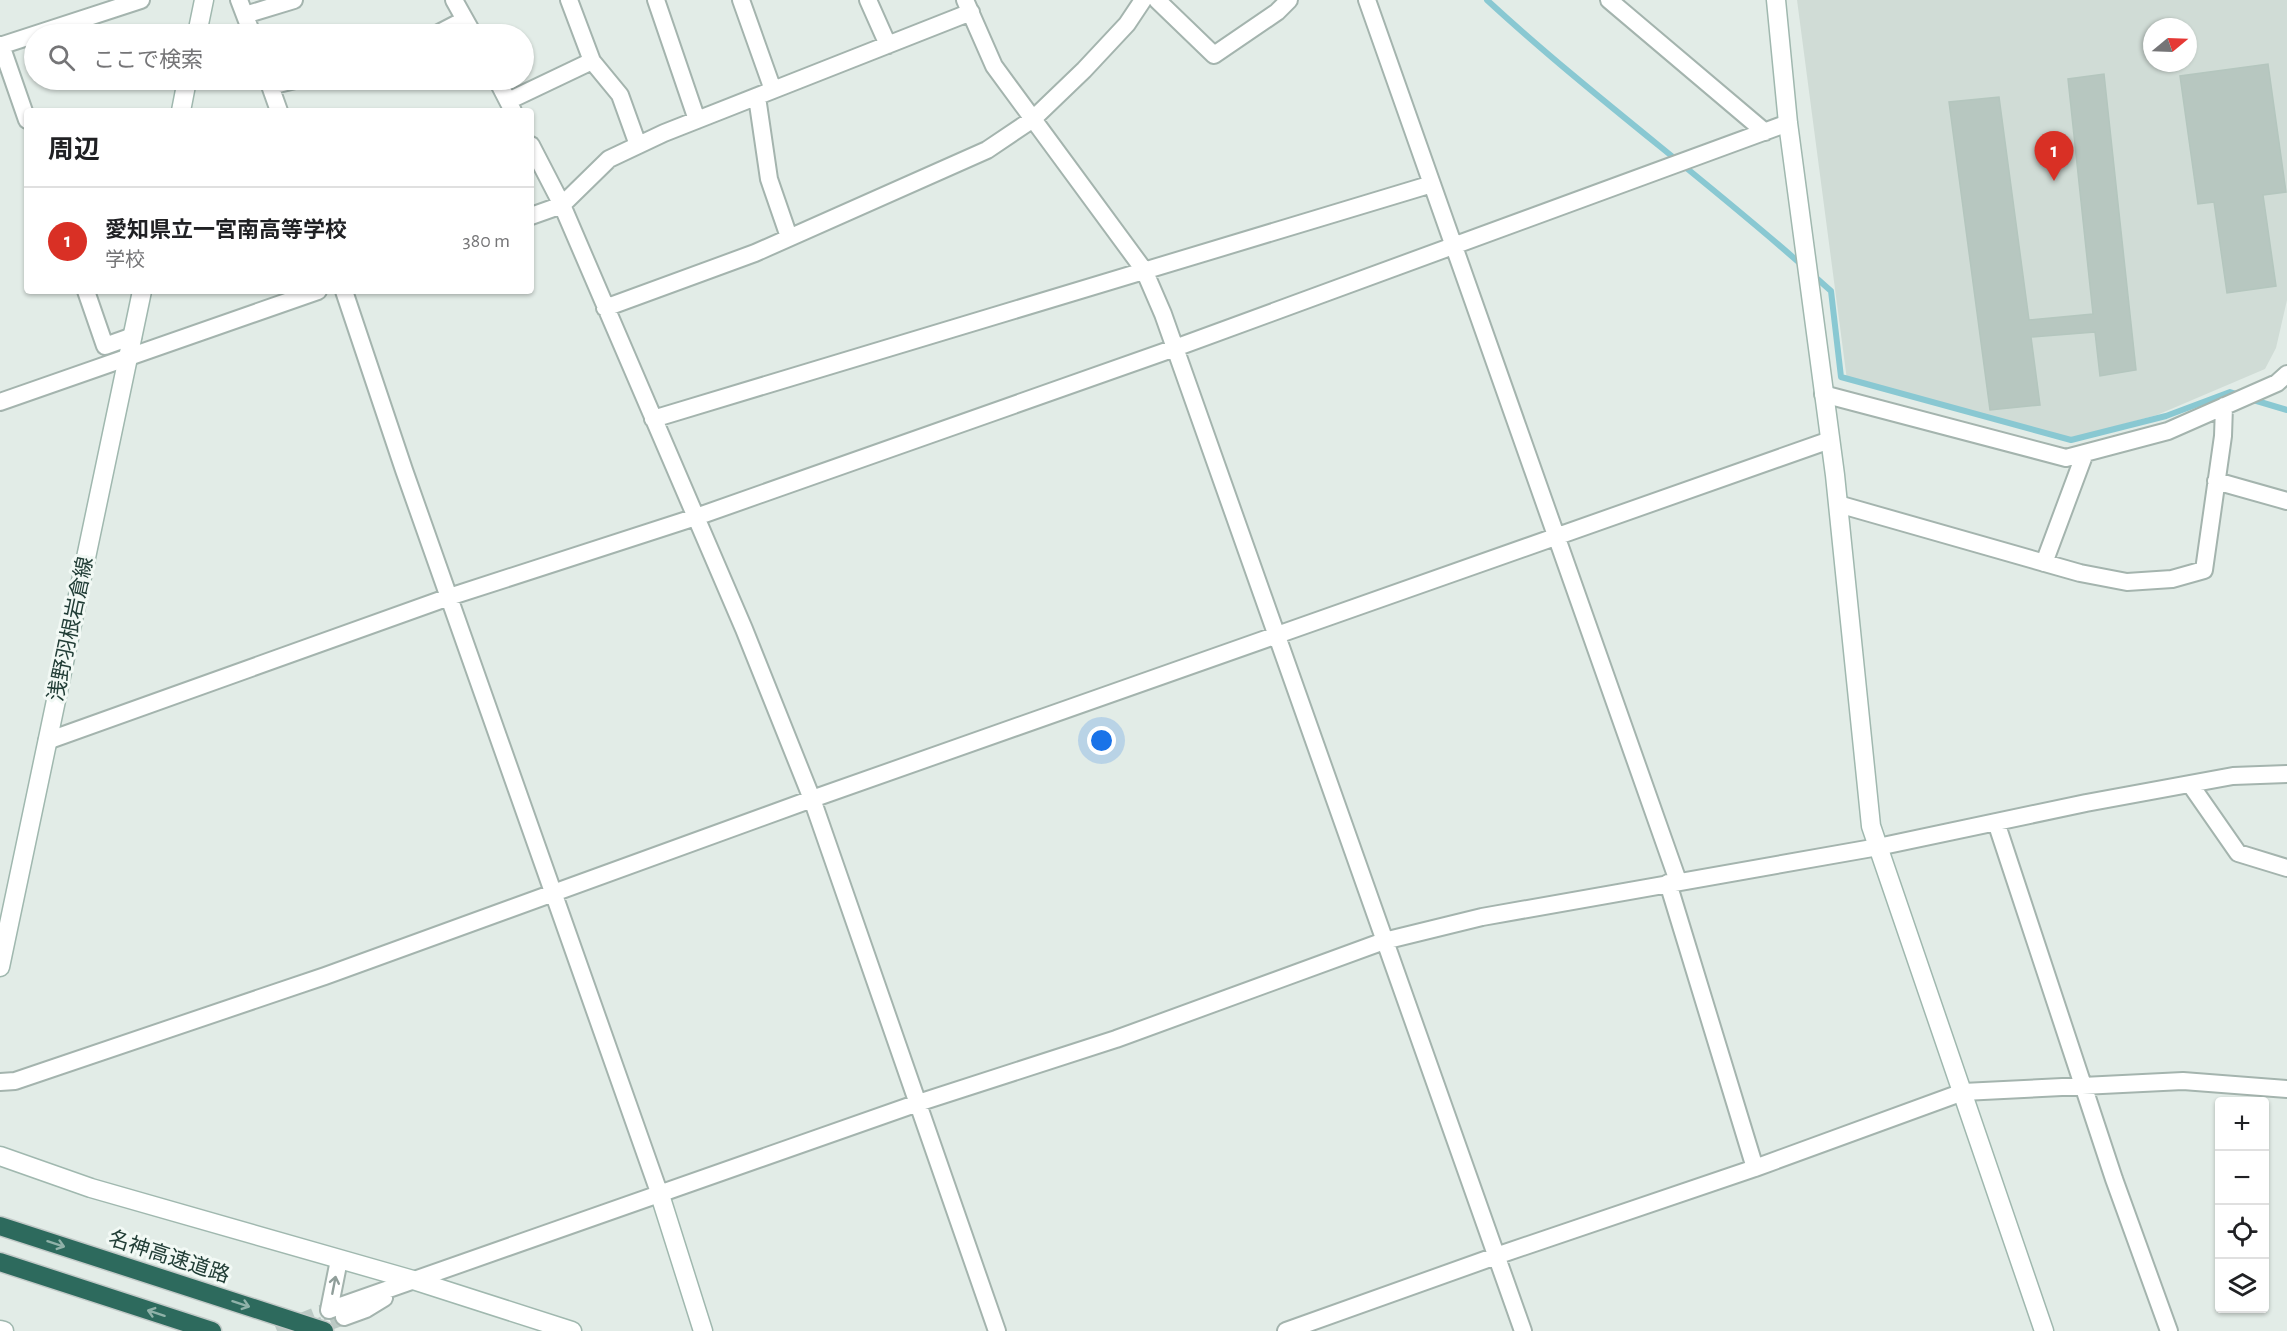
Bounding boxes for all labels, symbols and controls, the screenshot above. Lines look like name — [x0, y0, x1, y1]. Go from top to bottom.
north arrow — [2143, 18, 2197, 72]
search box — [24, 24, 534, 90]
icon: search — [45, 41, 78, 74]
text: ここで検索 — [93, 49, 203, 71]
pin: 1 — [2034, 132, 2074, 181]
text: 周辺 — [48, 137, 100, 163]
text: 愛知県立一宮南高等学校 — [105, 219, 347, 241]
text: 1 — [64, 231, 71, 251]
text: 380 m — [462, 231, 510, 251]
text: 学校 — [105, 250, 145, 270]
street label: 浅野羽根岩倉線 — [44, 555, 97, 703]
your location — [1087, 726, 1116, 755]
map controls — [2215, 1097, 2269, 1313]
button: + — [2215, 1097, 2269, 1151]
button: − — [2215, 1151, 2269, 1205]
button: locate — [2215, 1205, 2269, 1259]
street label: 名神高速道路 — [106, 1227, 232, 1286]
one-way arrow — [46, 1239, 65, 1250]
button: layers — [2215, 1259, 2269, 1313]
one-way arrow — [329, 1276, 340, 1295]
one-way arrow — [231, 1299, 250, 1310]
one-way arrow — [147, 1307, 166, 1318]

